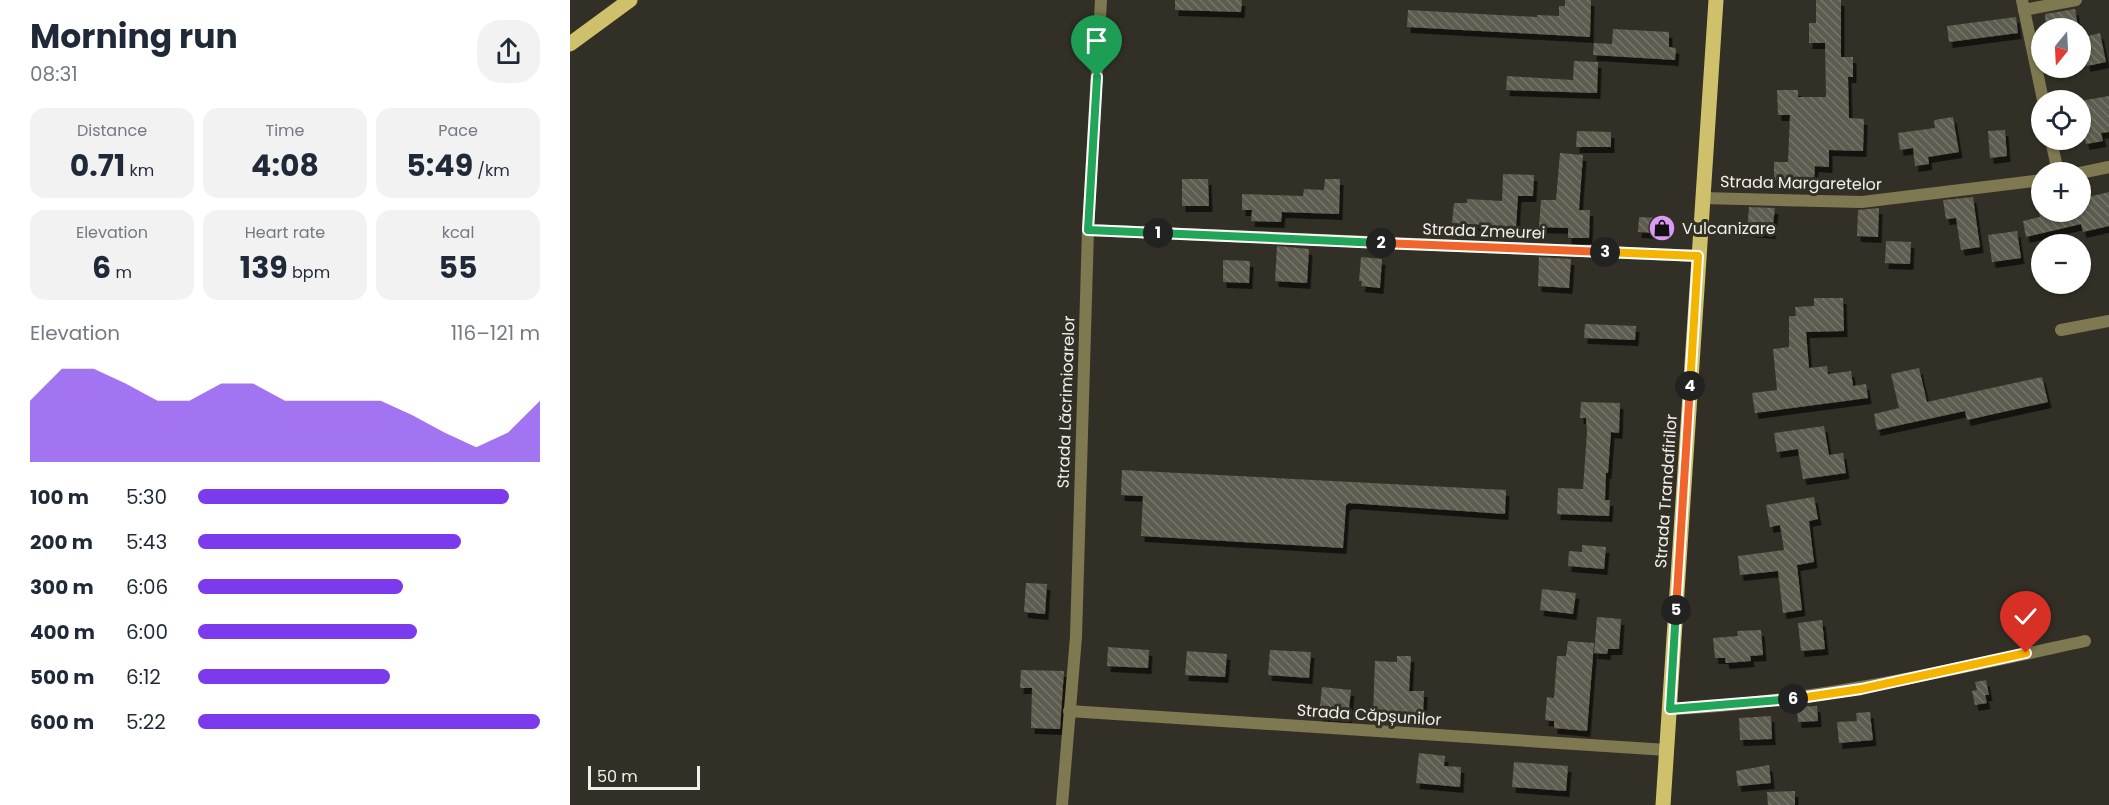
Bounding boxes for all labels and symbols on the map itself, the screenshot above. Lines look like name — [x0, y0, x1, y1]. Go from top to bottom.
pin — [1071, 15, 1122, 77]
north arrow — [2031, 18, 2091, 78]
street label: Strada Margaretelor — [1720, 170, 1882, 196]
shop icon: Vulcanizare — [1647, 213, 1677, 243]
street label: Strada Zmeurei — [1422, 217, 1546, 245]
place label: Vulcanizare — [1682, 217, 1776, 240]
pin: 1 — [1143, 218, 1173, 248]
pin: 2 — [1366, 228, 1396, 258]
pin: 3 — [1590, 237, 1620, 267]
street label: Strada Lăcrimioarelor — [1051, 315, 1081, 489]
pin: 4 — [1675, 371, 1705, 401]
street label: Strada Trandafirilor — [1649, 413, 1683, 569]
pin — [2000, 591, 2051, 653]
pin: 5 — [1661, 595, 1691, 625]
pin: 6 — [1778, 684, 1808, 714]
street label: Strada Căpșunilor — [1296, 698, 1442, 732]
scale bar — [588, 763, 700, 790]

